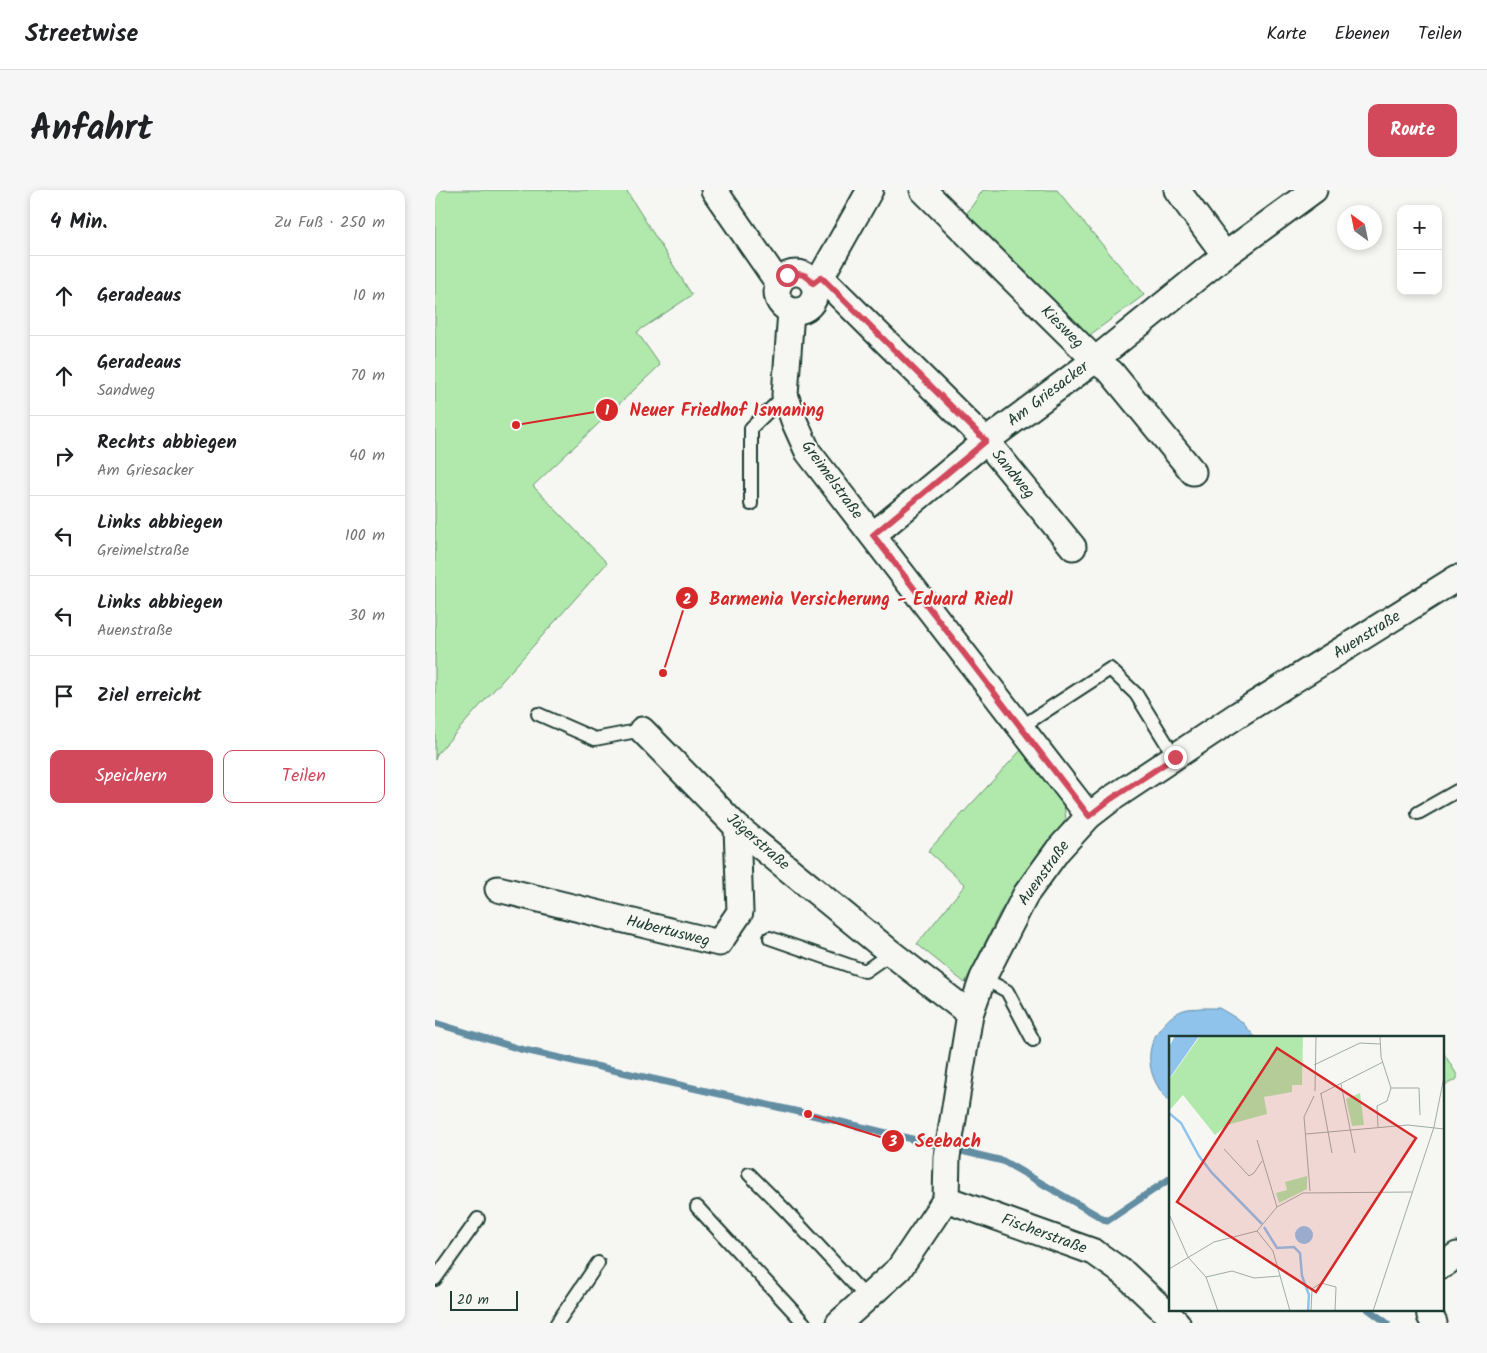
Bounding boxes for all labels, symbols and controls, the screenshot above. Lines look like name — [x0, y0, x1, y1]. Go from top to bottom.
text: Streetwise — [25, 15, 138, 54]
text: Karte — [1266, 20, 1307, 49]
text: Ebenen — [1335, 20, 1390, 49]
text: Teilen — [1418, 20, 1462, 49]
text: Anfahrt — [30, 102, 153, 158]
button: Route — [1368, 104, 1457, 157]
north arrow — [1337, 205, 1382, 250]
map controls — [1397, 205, 1442, 295]
button: + — [1397, 205, 1442, 250]
text: 4 Min. — [50, 206, 107, 239]
text: Zu Fuß · 250 m — [274, 210, 385, 235]
button: − — [1397, 250, 1442, 295]
route start — [776, 264, 799, 287]
text: Geradeaus — [97, 281, 182, 311]
icon: ahead — [50, 282, 78, 310]
text: 10 m — [353, 283, 385, 308]
street label: Kiesweg — [1034, 299, 1090, 355]
text: Geradeaus — [97, 348, 182, 378]
street label: Am Griesacker — [1002, 354, 1095, 433]
icon: ahead — [50, 362, 78, 390]
text: 70 m — [350, 363, 385, 388]
text: Sandweg — [97, 378, 155, 403]
callout: Neuer Friedhof Ismaning — [594, 393, 834, 426]
text: Neuer Friedhof Ismaning — [630, 397, 824, 426]
text: 1 — [605, 399, 610, 423]
text: Rechts abbiegen — [97, 428, 237, 458]
street label: Greimelstraße — [795, 435, 869, 525]
icon: right — [50, 442, 78, 470]
text: 40 m — [349, 443, 385, 468]
street label: Sandweg — [985, 444, 1041, 504]
text: Am Griesacker — [97, 458, 193, 483]
text: Links abbiegen — [97, 508, 223, 538]
icon: left — [50, 522, 78, 550]
text: 100 m — [345, 523, 385, 548]
text: Greimelstraße — [97, 538, 189, 563]
callout: Barmenia Versicherung - Eduard Riedl — [674, 582, 1023, 615]
text: Barmenia Versicherung - Eduard Riedl — [709, 586, 1013, 615]
text: Links abbiegen — [97, 588, 223, 618]
text: 2 — [683, 588, 692, 612]
icon: left — [50, 602, 78, 630]
text: 30 m — [349, 603, 385, 628]
street label: Auenstraße — [1328, 604, 1406, 666]
text: Auenstraße — [97, 618, 173, 643]
text: Ziel erreicht — [97, 681, 202, 711]
icon: arrive — [50, 682, 78, 710]
route end — [1164, 746, 1187, 769]
button: Speichern — [50, 750, 213, 803]
button: Teilen — [223, 750, 385, 803]
street label: Jägerstraße — [721, 807, 795, 877]
street label: Auenstraße — [1012, 835, 1076, 911]
street label: Hubertusweg — [623, 909, 713, 953]
inset map — [1169, 1036, 1444, 1310]
callout: Seebach — [880, 1124, 991, 1157]
text: Seebach — [915, 1128, 981, 1157]
text: 3 — [888, 1130, 897, 1154]
street label: Fischerstraße — [998, 1207, 1090, 1261]
scale bar — [450, 1288, 517, 1311]
text: 20 m — [457, 1289, 489, 1311]

